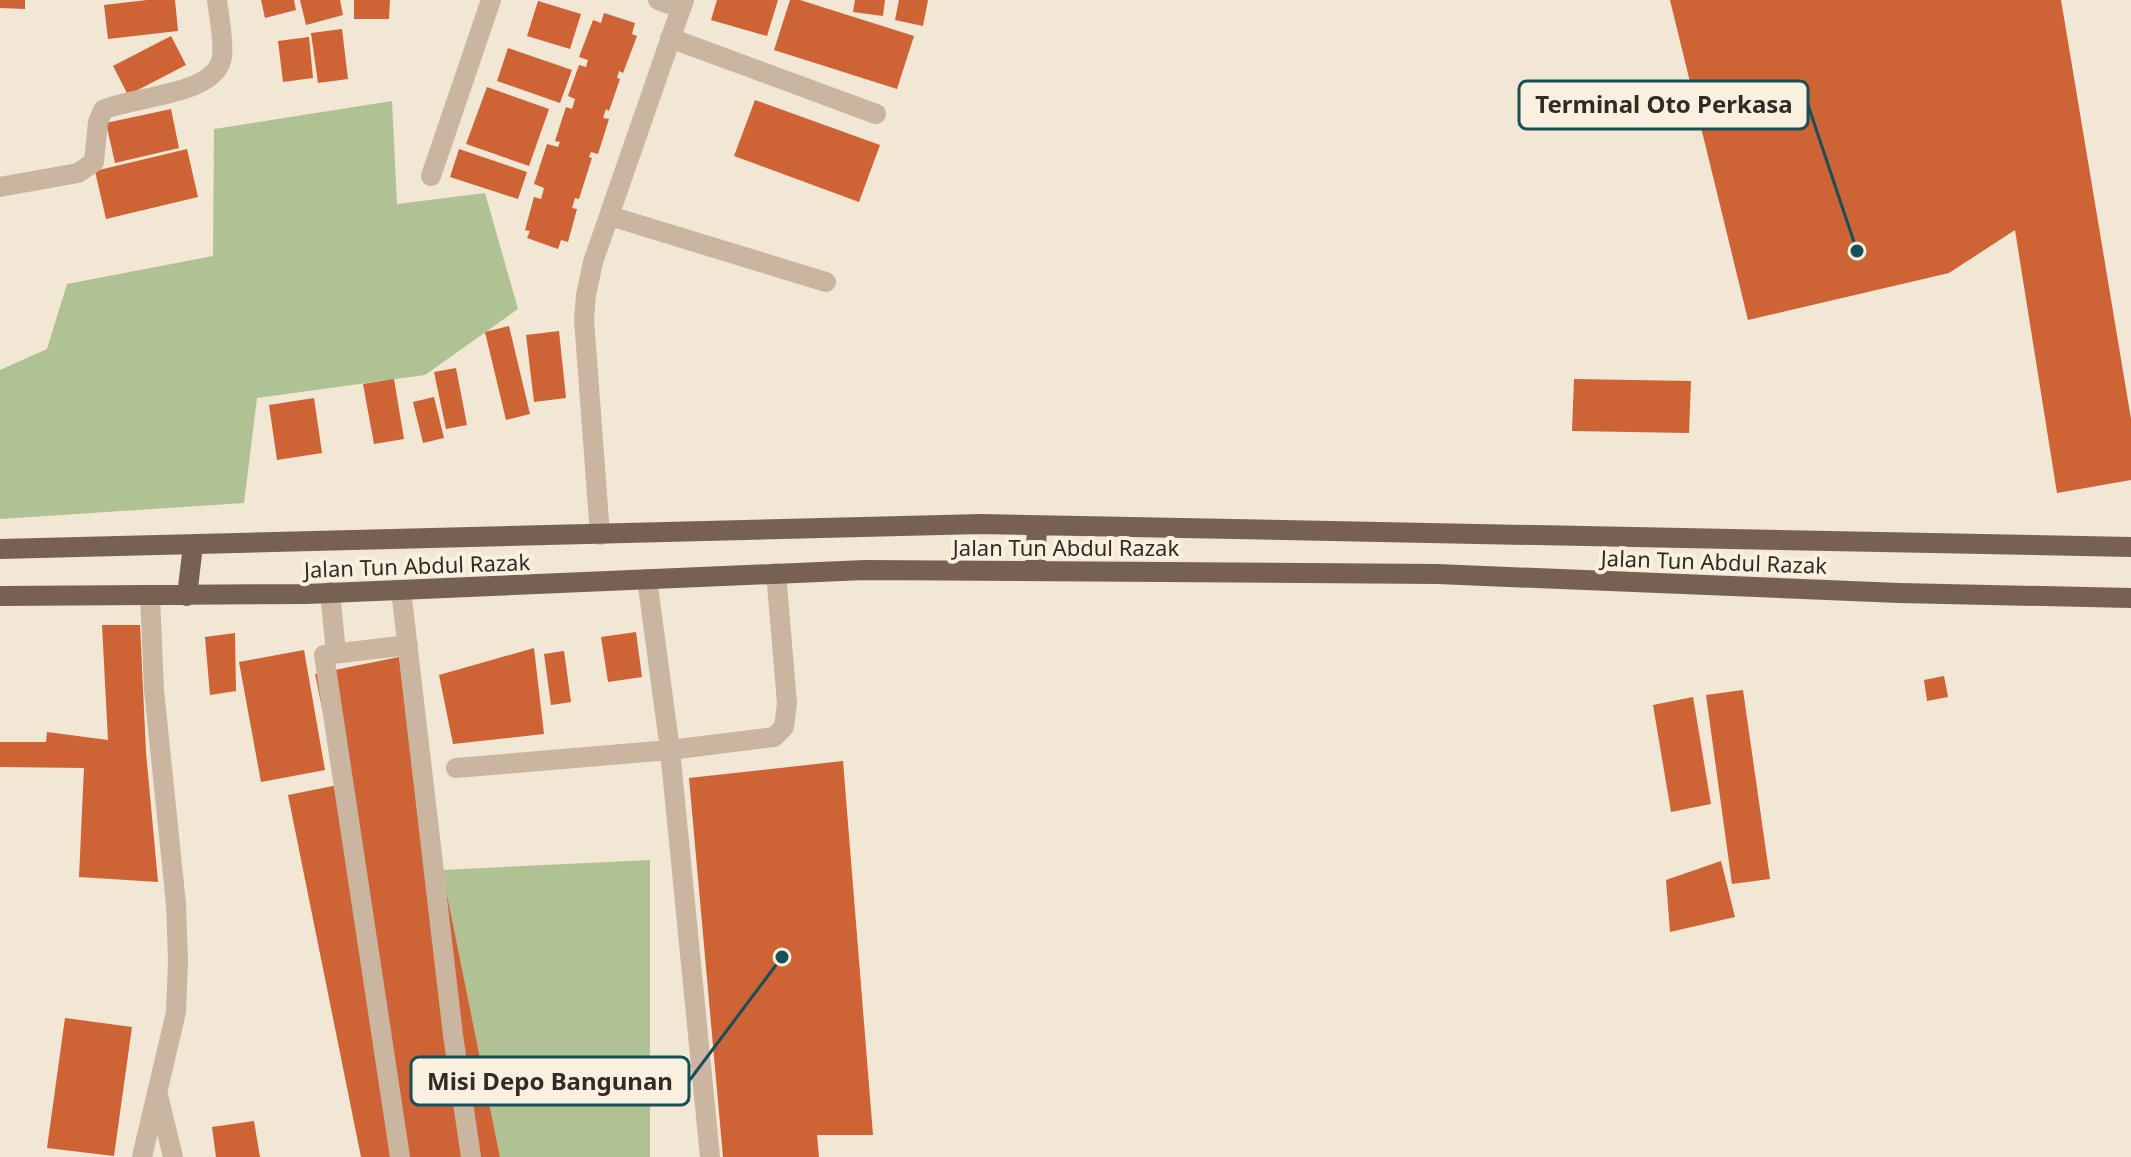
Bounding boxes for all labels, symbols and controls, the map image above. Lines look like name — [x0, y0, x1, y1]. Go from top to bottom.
callout: Terminal Oto Perkasa — [1519, 81, 1808, 129]
text: Terminal Oto Perkasa — [1535, 87, 1793, 120]
street label: Jalan Tun Abdul Razak — [951, 532, 1179, 562]
street label: Jalan Tun Abdul Razak — [1598, 542, 1828, 580]
street label: Jalan Tun Abdul Razak — [301, 546, 531, 584]
callout: Misi Depo Bangunan — [411, 1057, 689, 1105]
text: Misi Depo Bangunan — [427, 1064, 673, 1097]

